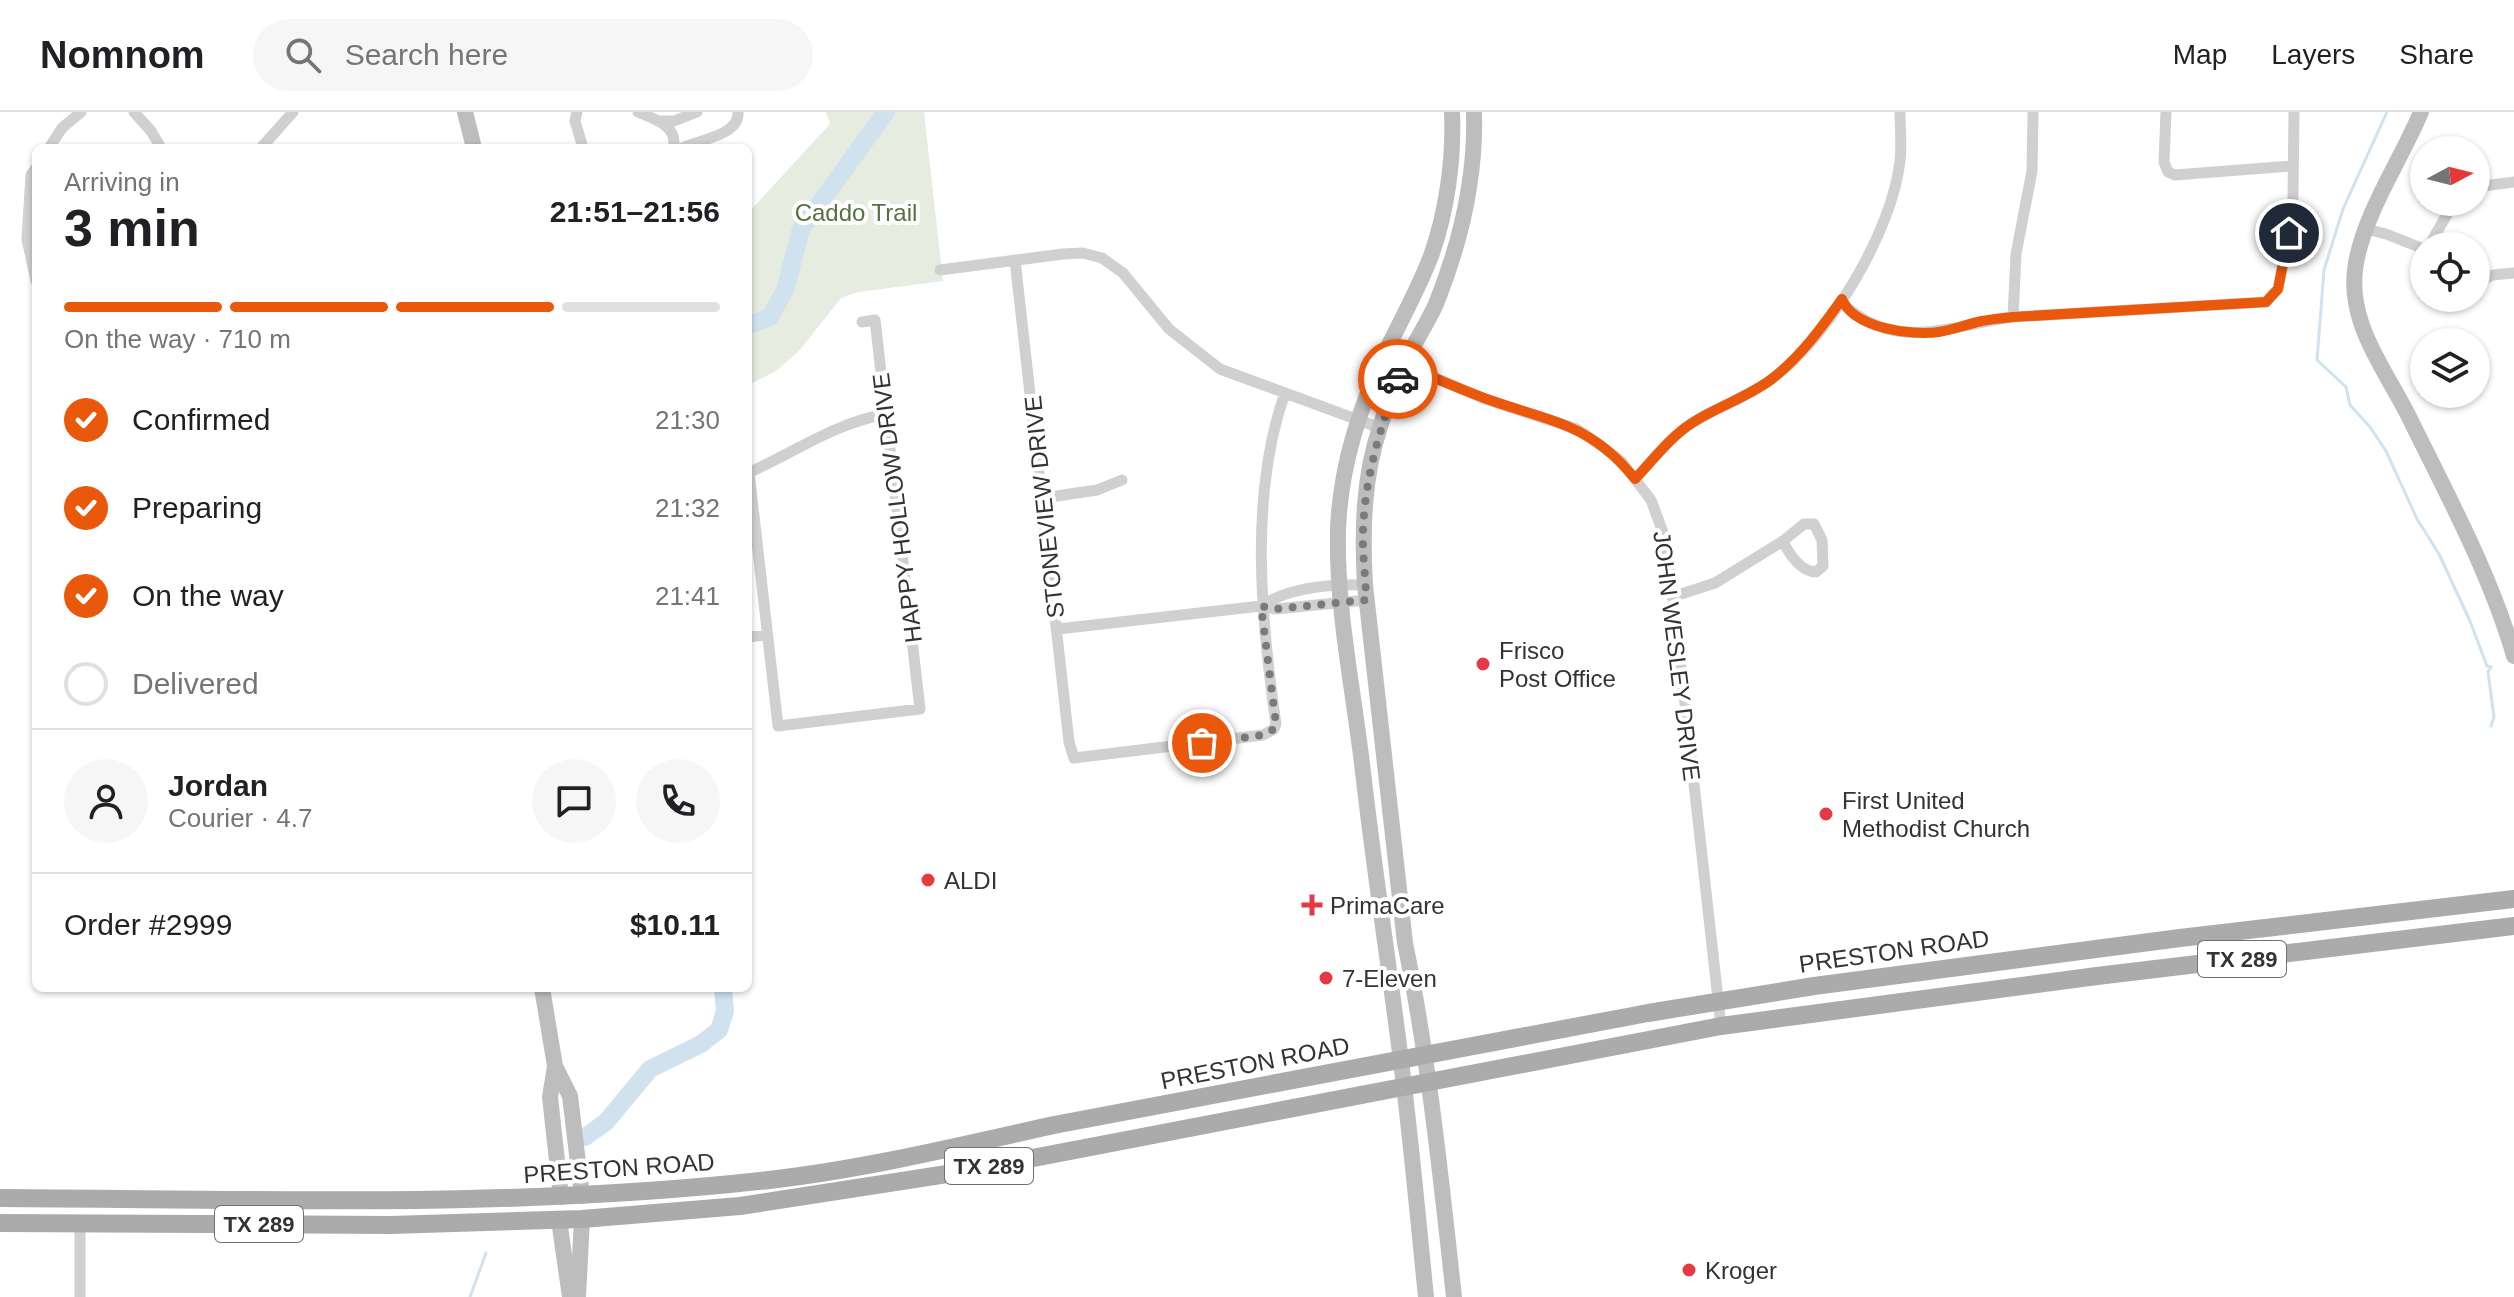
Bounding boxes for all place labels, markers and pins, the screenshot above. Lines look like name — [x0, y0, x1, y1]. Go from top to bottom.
pin — [2255, 199, 2323, 267]
place label: Frisco Post Office — [1499, 637, 1616, 692]
marker: Frisco Post Office — [1474, 655, 1492, 673]
pin — [1168, 709, 1236, 777]
place label: First United Methodist Church — [1842, 787, 2030, 842]
marker: First United Methodist Church — [1817, 805, 1835, 823]
place label: ALDI — [944, 867, 997, 894]
marker: ALDI — [919, 871, 937, 889]
place label: PrimaCare — [1330, 892, 1445, 919]
marker: PrimaCare — [1301, 894, 1323, 916]
place label: 7-Eleven — [1342, 965, 1437, 992]
marker: 7-Eleven — [1317, 969, 1335, 987]
place label: Kroger — [1705, 1257, 1777, 1284]
marker: Kroger — [1680, 1261, 1698, 1279]

